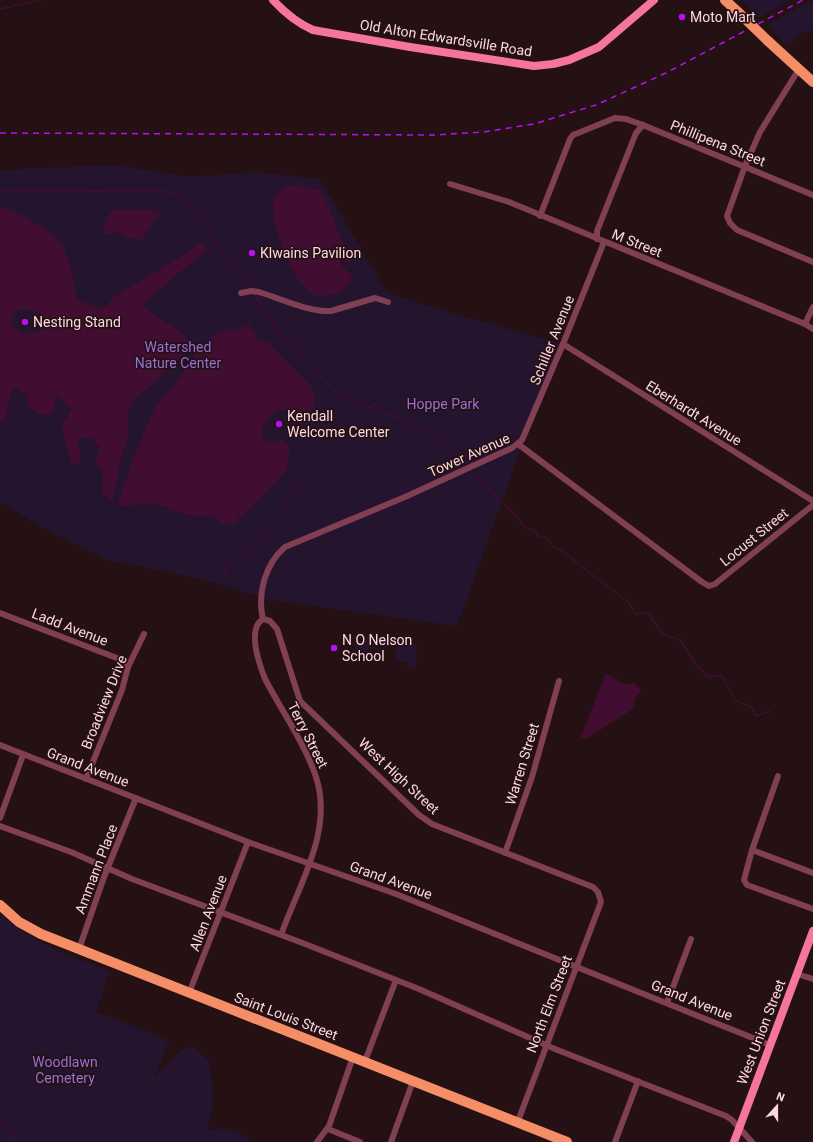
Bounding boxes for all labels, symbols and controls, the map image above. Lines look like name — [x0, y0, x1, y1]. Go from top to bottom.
place label: Moto Mart — [690, 9, 756, 25]
marker: Moto Mart — [677, 12, 687, 22]
street label: Old Alton Edwardsville Road — [359, 16, 533, 60]
street label: Phillipena Street — [668, 117, 768, 170]
street label: M Street — [610, 226, 665, 260]
place label: Klwains Pavilion — [260, 245, 361, 261]
marker: Klwains Pavilion — [247, 248, 257, 258]
street label: Schiller Avenue — [527, 293, 577, 387]
place label: Nesting Stand — [33, 314, 121, 330]
marker: Nesting Stand — [20, 317, 30, 327]
park label: Watershed Nature Center — [135, 339, 221, 371]
street label: Eberhardt Avenue — [643, 377, 745, 449]
park label: Hoppe Park — [407, 396, 480, 412]
place label: Kendall Welcome Center — [287, 408, 390, 440]
marker: Kendall Welcome Center — [274, 419, 284, 429]
street label: Tower Avenue — [426, 430, 512, 480]
street label: Locust Street — [717, 504, 792, 569]
street label: Ladd Avenue — [30, 605, 110, 649]
place label: N O Nelson School — [342, 632, 412, 664]
marker: N O Nelson School — [329, 643, 339, 653]
street label: Broadview Drive — [78, 653, 130, 751]
street label: Terry Street — [285, 699, 332, 771]
street label: Warren Street — [502, 721, 542, 807]
street label: West High Street — [355, 735, 443, 818]
street label: Grand Avenue — [45, 744, 131, 790]
street label: Ammann Place — [72, 822, 120, 916]
street label: Grand Avenue — [348, 858, 434, 902]
street label: Allen Avenue — [186, 873, 230, 953]
street label: North Elm Street — [523, 953, 575, 1055]
street label: Grand Avenue — [649, 976, 735, 1024]
street label: West Union Street — [734, 977, 789, 1087]
street label: Saint Louis Street — [232, 989, 340, 1043]
park label: Woodlawn Cemetery — [32, 1054, 98, 1086]
north arrow — [757, 1086, 797, 1126]
text: N — [774, 1090, 787, 1105]

